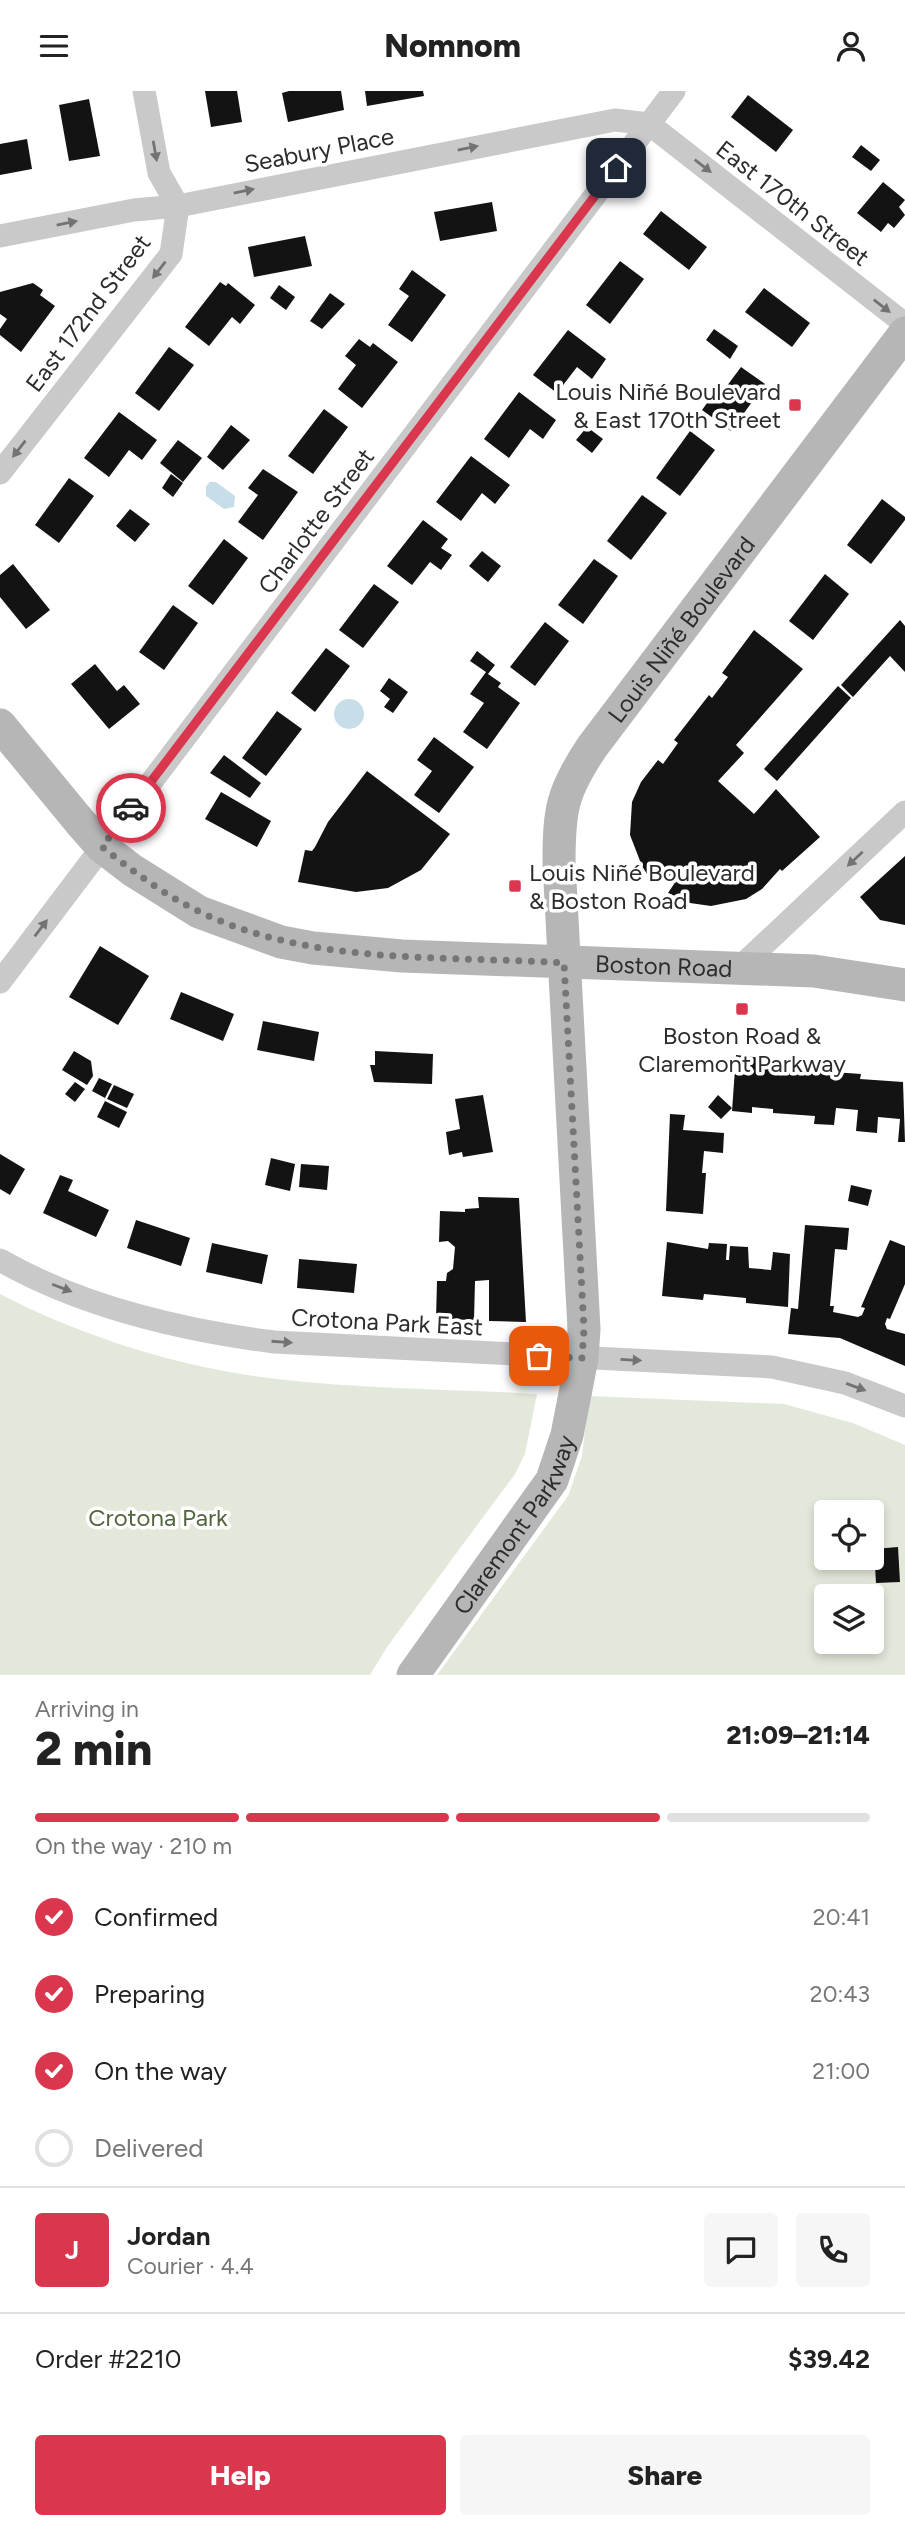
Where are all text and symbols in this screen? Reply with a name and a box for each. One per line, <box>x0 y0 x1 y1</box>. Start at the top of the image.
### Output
icon: menu <box>35 27 73 65</box>
text: Nomnom <box>384 27 521 65</box>
icon: person <box>832 27 870 65</box>
street label: Seabury Place <box>242 121 396 179</box>
street label: East 170th Street <box>711 134 875 272</box>
pin <box>586 138 646 198</box>
one-way arrow <box>150 140 161 162</box>
one-way arrow <box>457 142 479 153</box>
icon: home <box>597 149 635 187</box>
one-way arrow <box>694 158 712 173</box>
one-way arrow <box>233 185 255 196</box>
one-way arrow <box>56 217 78 228</box>
street label: East 172nd Street <box>19 229 157 397</box>
one-way arrow <box>152 260 167 278</box>
one-way arrow <box>874 298 891 313</box>
place label: Louis Niñé Boulevard & East 170th Street <box>555 377 781 434</box>
marker: Louis Niñé Boulevard & East 170th Street <box>787 397 803 413</box>
one-way arrow <box>12 439 27 457</box>
street label: Charlotte Street <box>252 443 380 599</box>
street label: Louis Niñé Boulevard <box>601 530 761 728</box>
courier <box>96 773 166 843</box>
icon: car <box>112 789 150 827</box>
one-way arrow <box>847 850 864 866</box>
place label: Louis Niñé Boulevard & Boston Road <box>529 858 755 915</box>
marker: Louis Niñé Boulevard & Boston Road <box>507 878 523 894</box>
one-way arrow <box>34 919 48 937</box>
street label: Boston Road <box>595 949 733 983</box>
marker: Boston Road & Claremont Parkway <box>734 1001 750 1017</box>
place label: Boston Road & Claremont Parkway <box>638 1021 846 1078</box>
one-way arrow <box>51 1283 72 1294</box>
street label: Crotona Park East <box>290 1302 484 1342</box>
pin <box>509 1326 569 1386</box>
one-way arrow <box>271 1337 293 1348</box>
icon: bag <box>520 1337 558 1375</box>
one-way arrow <box>621 1355 643 1366</box>
one-way arrow <box>846 1382 867 1393</box>
street label: Claremont Parkway <box>447 1431 581 1620</box>
map controls <box>814 1500 884 1654</box>
button: locate <box>814 1500 884 1570</box>
park label: Crotona Park <box>88 1503 228 1532</box>
button: layers <box>814 1584 884 1654</box>
text: Arriving in <box>35 1695 139 1723</box>
text: 21:09–21:14 <box>726 1719 870 1751</box>
text: 2 min <box>35 1721 152 1777</box>
text: On the way · 210 m <box>35 1832 232 1860</box>
icon: check <box>35 1898 73 1936</box>
text: Confirmed <box>94 1901 218 1933</box>
text: 20:41 <box>813 1903 870 1931</box>
icon: check <box>35 1975 73 2013</box>
text: Preparing <box>94 1978 205 2010</box>
text: 20:43 <box>810 1980 870 2008</box>
icon: check <box>35 2052 73 2090</box>
text: On the way <box>94 2055 227 2087</box>
text: 21:00 <box>812 2057 870 2085</box>
text: Delivered <box>94 2132 203 2164</box>
button: chat <box>704 2213 778 2287</box>
button: phone <box>796 2213 870 2287</box>
text: Jordan <box>127 2220 210 2252</box>
text: J <box>65 2234 79 2266</box>
text: Courier · 4.4 <box>127 2252 254 2280</box>
text: Order #2210 <box>35 2343 181 2375</box>
text: $39.42 <box>788 2343 870 2375</box>
button: Help <box>35 2435 446 2515</box>
button: Share <box>460 2435 870 2515</box>

